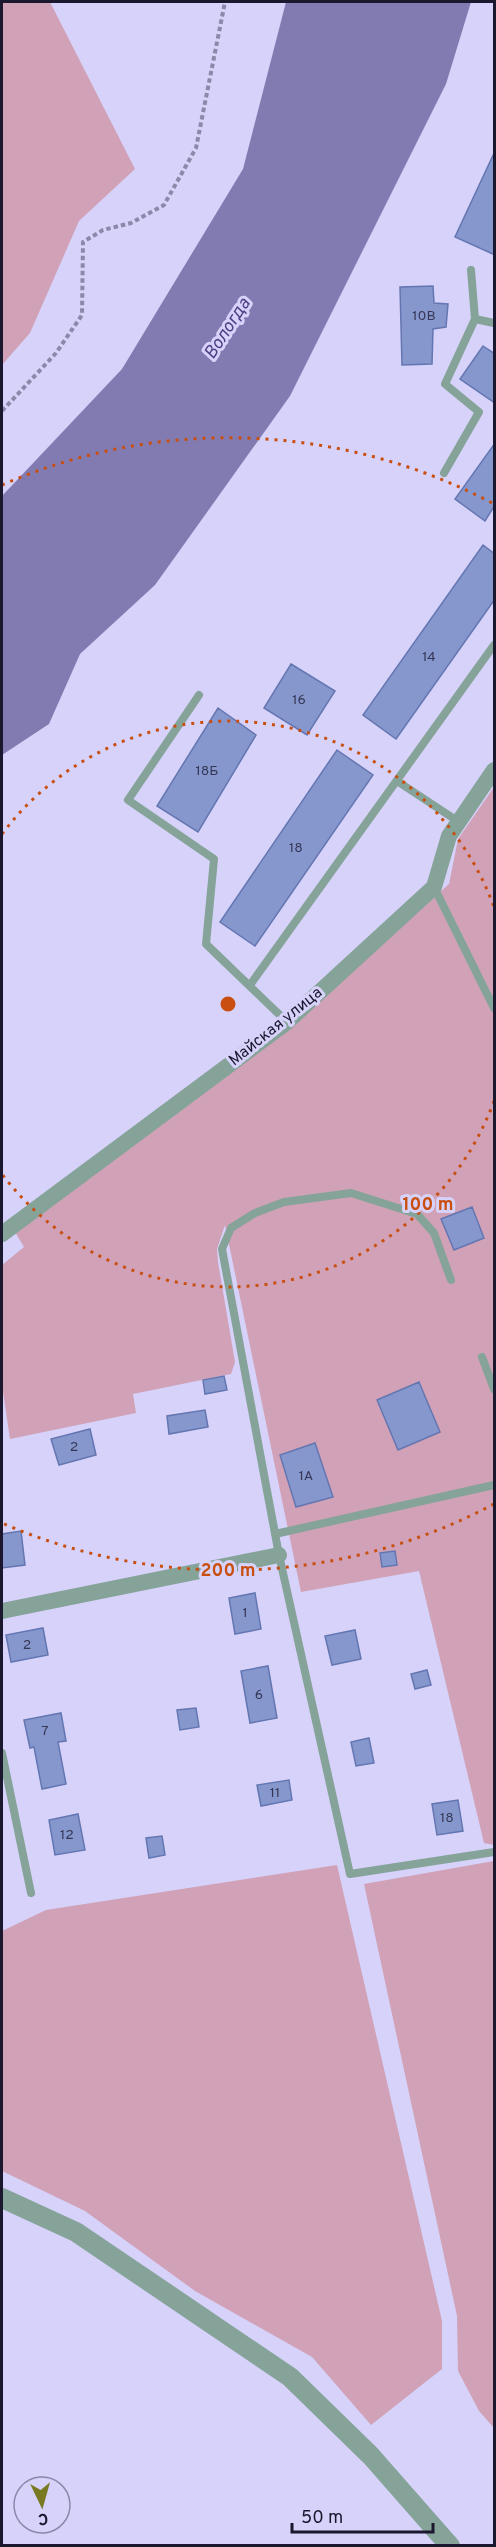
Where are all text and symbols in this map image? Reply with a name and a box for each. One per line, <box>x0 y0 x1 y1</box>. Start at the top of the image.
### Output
water label: Вологда <box>200 293 257 364</box>
house number: 10В <box>412 308 436 325</box>
house number: 14 <box>422 649 436 666</box>
house number: 16 <box>292 692 306 709</box>
house number: 18Б <box>196 763 218 780</box>
house number: 18 <box>289 840 303 857</box>
street label: Майская улица <box>225 983 327 1071</box>
centre of rings <box>218 994 238 1014</box>
text: 100 m <box>402 1194 454 1217</box>
house number: 2 <box>70 1439 78 1456</box>
house number: 1А <box>299 1468 313 1485</box>
text: 200 m <box>200 1560 256 1583</box>
house number: 1 <box>242 1605 248 1622</box>
house number: 2 <box>23 1637 31 1654</box>
house number: 6 <box>255 1687 263 1704</box>
house number: 7 <box>41 1723 49 1740</box>
house number: 11 <box>270 1785 280 1802</box>
house number: 18 <box>440 1810 454 1827</box>
house number: 12 <box>60 1827 74 1844</box>
north arrow <box>12 2475 72 2535</box>
scale bar <box>292 2496 433 2534</box>
text: 50 m <box>301 2507 343 2530</box>
text: С <box>37 2508 49 2528</box>

